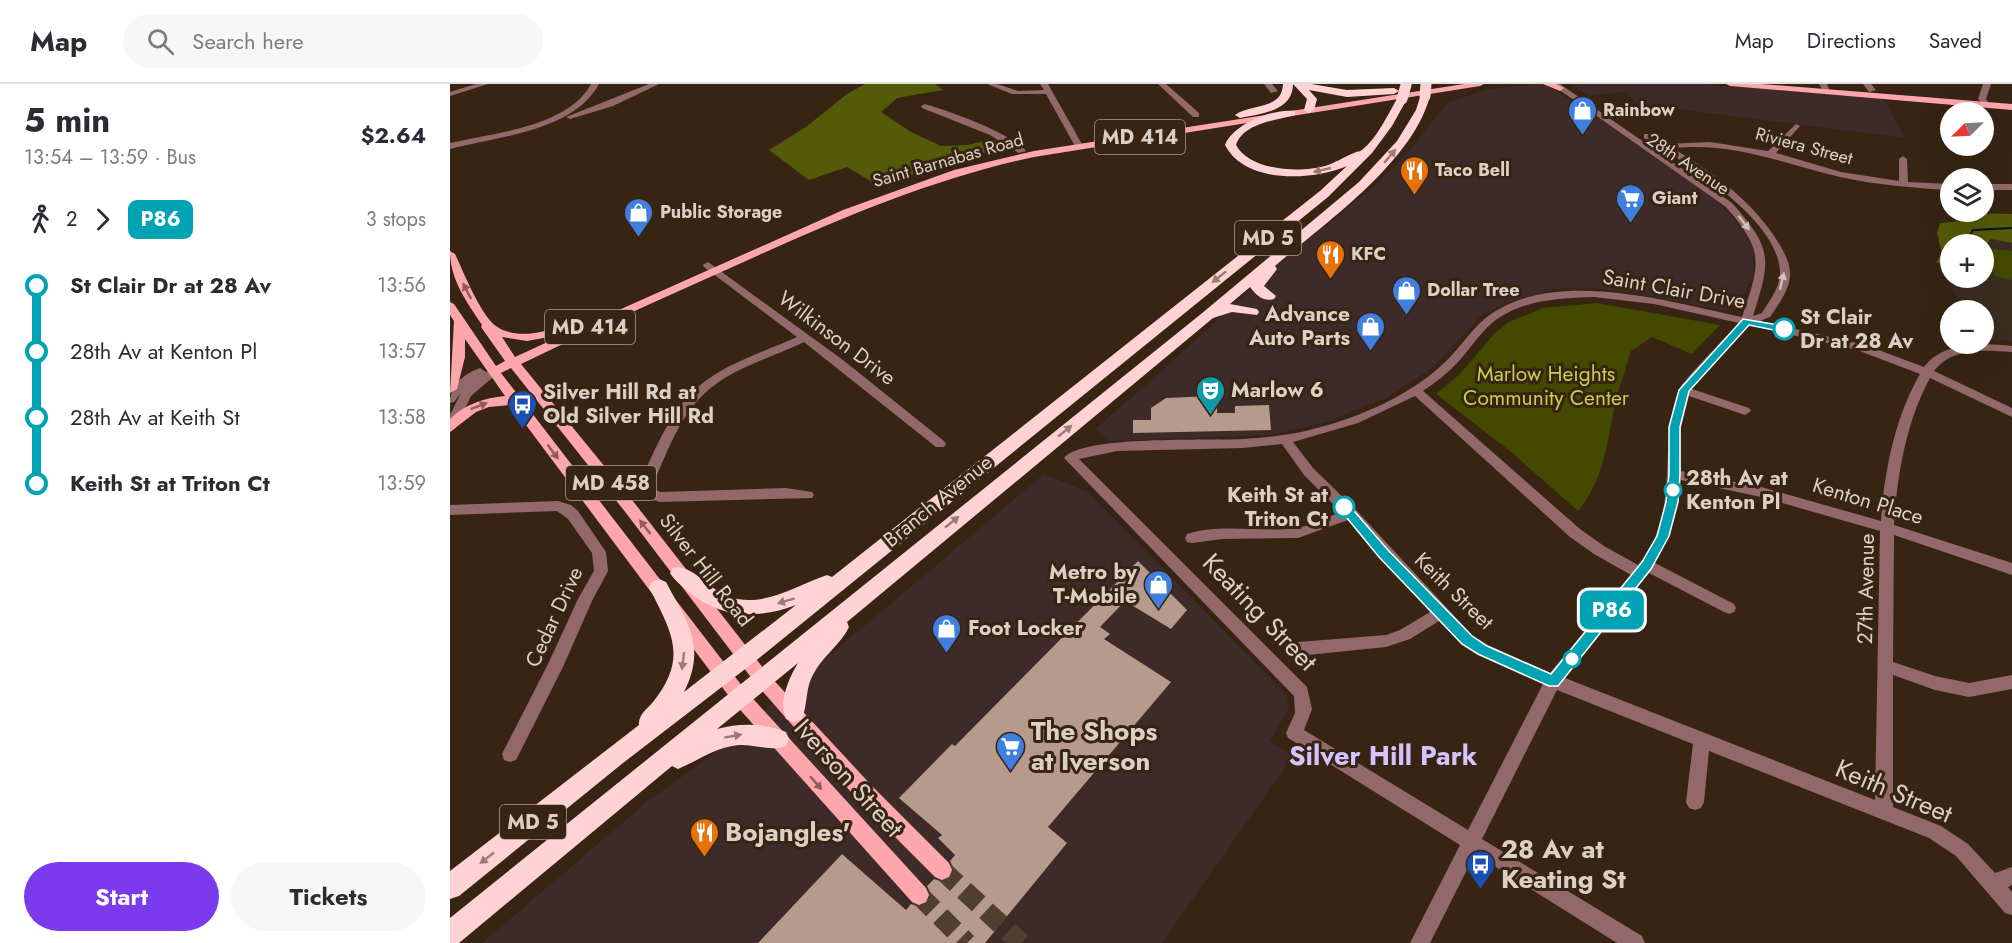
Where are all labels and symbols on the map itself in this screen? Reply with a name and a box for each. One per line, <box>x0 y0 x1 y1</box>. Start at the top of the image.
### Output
shop icon: Rainbow <box>1566 94 1598 136</box>
place label: Rainbow <box>1603 97 1675 123</box>
north arrow <box>1940 102 1994 156</box>
road number: MD 414 <box>1095 120 1185 154</box>
street label: Riviera Street <box>1752 121 1856 172</box>
street label: Saint Barnabas Road <box>870 126 1026 194</box>
street label: 28th Avenue <box>1641 127 1735 201</box>
one-way arrow <box>1384 148 1397 164</box>
restaurant icon: Taco Bell <box>1398 154 1430 196</box>
place label: Taco Bell <box>1435 157 1510 183</box>
one-way arrow <box>1313 165 1332 175</box>
supermarket icon: Giant <box>1615 182 1647 224</box>
place label: Giant <box>1652 185 1698 211</box>
shop icon: Public Storage <box>623 196 655 238</box>
place label: Public Storage <box>660 199 782 225</box>
one-way arrow <box>1738 216 1750 231</box>
road number: MD 5 <box>1235 221 1301 255</box>
restaurant icon: KFC <box>1314 238 1346 280</box>
place label: KFC <box>1351 241 1386 267</box>
street label: Saint Clair Drive <box>1600 262 1748 316</box>
one-way arrow <box>1212 271 1227 283</box>
one-way arrow <box>1778 272 1788 290</box>
shop icon: Dollar Tree <box>1390 274 1422 316</box>
place label: Dollar Tree <box>1427 277 1519 303</box>
one-way arrow <box>462 283 472 300</box>
street label: Wilkinson Drive <box>772 284 902 392</box>
place label: Advance Auto Parts <box>1248 299 1350 353</box>
place label: St Clair Dr at 28 Av <box>1800 302 1914 356</box>
road number: MD 414 <box>545 310 635 344</box>
shop icon: Advance Auto Parts <box>1355 310 1387 352</box>
marker: St Clair Dr at 28 Av <box>1773 318 1795 340</box>
park label: Marlow Heights Community Center <box>1463 359 1630 413</box>
theatre icon: Marlow 6 <box>1194 374 1226 416</box>
place label: Marlow 6 <box>1231 375 1324 405</box>
place label: Silver Hill Rd at Old Silver Hill Rd <box>543 377 714 431</box>
bus stop icon: Silver Hill Rd at Old Silver Hill Rd <box>506 388 538 430</box>
one-way arrow <box>471 400 489 410</box>
one-way arrow <box>1057 424 1073 437</box>
one-way arrow <box>547 445 559 460</box>
street label: Branch Avenue <box>877 447 999 554</box>
place label: 28th Av at Kenton Pl <box>1686 463 1788 517</box>
road number: MD 458 <box>566 466 656 500</box>
street label: Kenton Place <box>1809 470 1927 532</box>
place label: Keith St at Triton Ct <box>1227 480 1328 534</box>
marker: 28th Av at Kenton Pl <box>1664 481 1682 499</box>
marker: Keith St at Triton Ct <box>1333 496 1355 518</box>
street label: Silver Hill Road <box>652 507 760 633</box>
one-way arrow <box>945 517 960 529</box>
one-way arrow <box>639 519 651 534</box>
street label: 27th Avenue <box>1850 533 1882 645</box>
street label: Keating Street <box>1194 544 1327 680</box>
street label: Keith Street <box>1408 545 1500 637</box>
place label: Metro by T-Mobile <box>1049 557 1138 611</box>
street label: Cedar Drive <box>518 562 590 672</box>
shop icon: Metro by T-Mobile <box>1142 568 1174 610</box>
line badge: P86 <box>1578 590 1646 630</box>
one-way arrow <box>777 597 795 606</box>
shop icon: Foot Locker <box>931 612 963 654</box>
place label: Foot Locker <box>968 613 1083 643</box>
unlabelled marker <box>1563 650 1581 668</box>
one-way arrow <box>679 651 688 670</box>
street label: Iverson Street <box>785 710 913 846</box>
place label: The Shops at Iverson <box>1031 712 1158 780</box>
supermarket icon: The Shops at Iverson <box>994 730 1026 772</box>
one-way arrow <box>724 731 743 740</box>
district label: Silver Hill Park <box>1289 736 1478 775</box>
street label: Keith Street <box>1830 749 1959 833</box>
one-way arrow <box>809 775 822 790</box>
road number: MD 5 <box>500 805 566 839</box>
place label: Bojangles' <box>725 813 850 851</box>
restaurant icon: Bojangles' <box>688 816 720 858</box>
place label: 28 Av at Keating St <box>1501 830 1627 898</box>
bus stop icon: 28 Av at Keating St <box>1464 848 1496 890</box>
one-way arrow <box>480 851 495 864</box>

